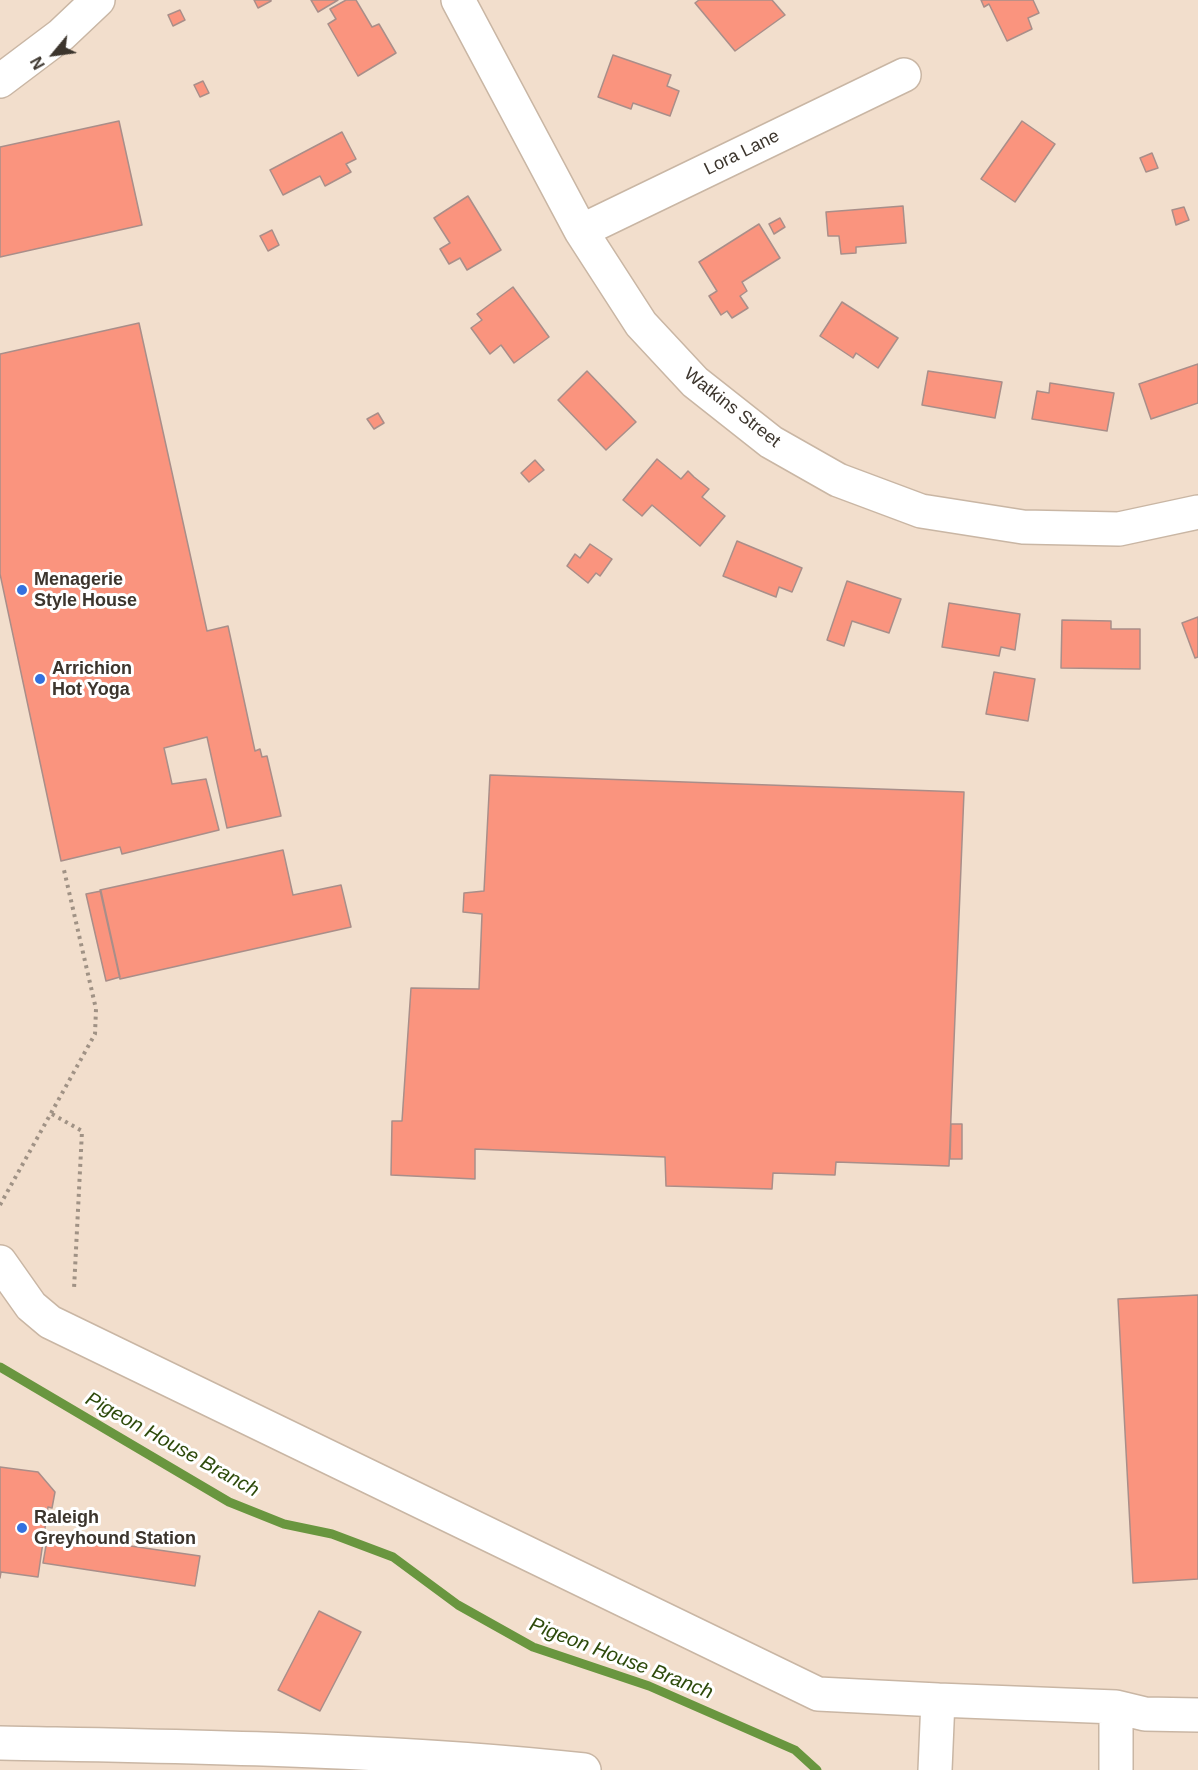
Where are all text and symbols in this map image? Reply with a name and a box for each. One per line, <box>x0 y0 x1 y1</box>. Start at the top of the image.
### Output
north arrow <box>24 24 84 84</box>
text: N <box>28 54 48 72</box>
street label: Lora Lane <box>701 126 783 180</box>
street label: Watkins Street <box>680 364 784 452</box>
place label: Menagerie Style House <box>34 569 137 612</box>
marker: Menagerie Style House <box>15 583 29 597</box>
place label: Arrichion Hot Yoga <box>52 658 132 700</box>
marker: Arrichion Hot Yoga <box>33 672 47 686</box>
water label: Pigeon House Branch <box>81 1387 263 1503</box>
place label: Raleigh Greyhound Station <box>34 1507 196 1550</box>
marker: Raleigh Greyhound Station <box>15 1521 29 1535</box>
water label: Pigeon House Branch <box>526 1613 716 1705</box>

